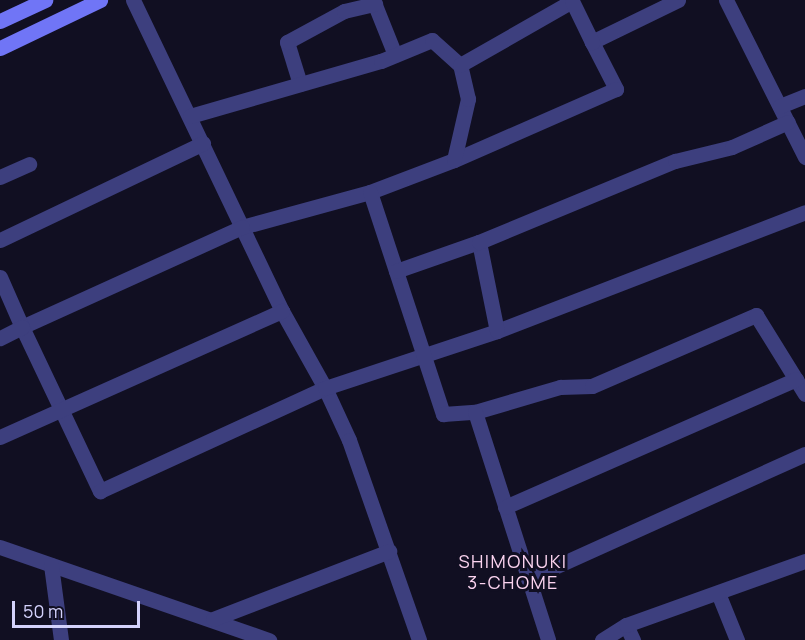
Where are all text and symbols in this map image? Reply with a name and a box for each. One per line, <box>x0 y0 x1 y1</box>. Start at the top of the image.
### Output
district label: SHIMONUKI 3-CHOME <box>458 551 568 594</box>
scale bar <box>15 589 142 627</box>
text: 50 m <box>23 599 63 623</box>

